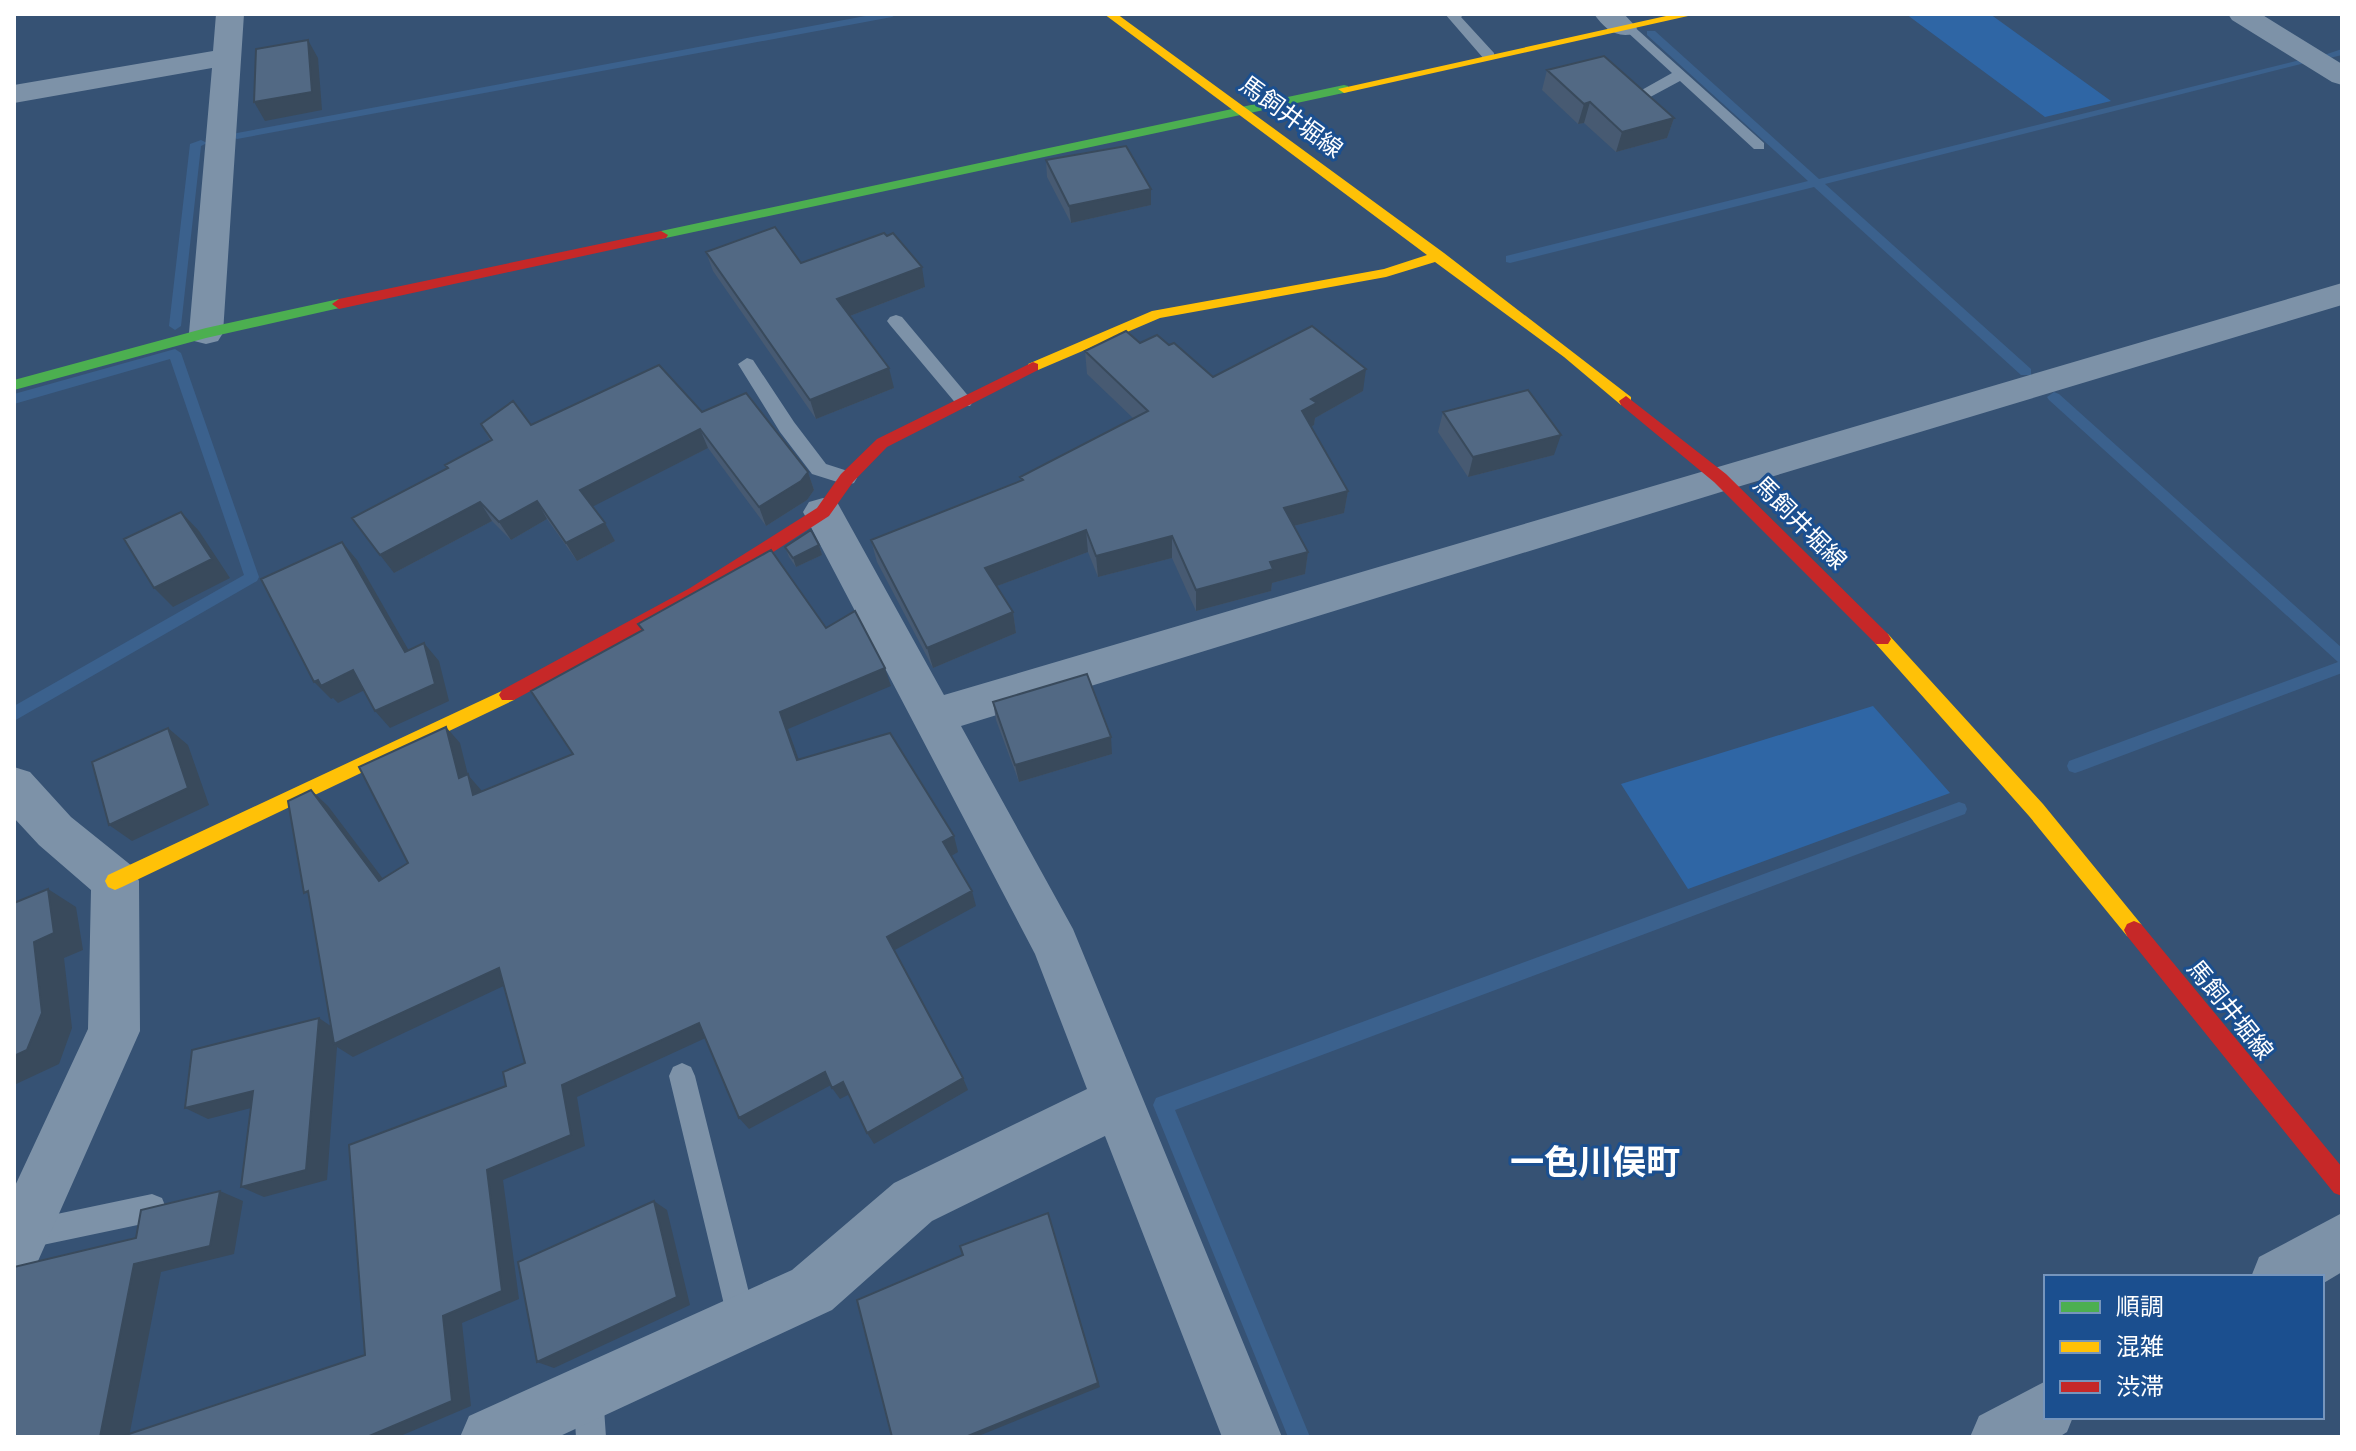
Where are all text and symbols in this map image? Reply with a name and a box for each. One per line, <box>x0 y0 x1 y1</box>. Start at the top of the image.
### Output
street label: 馬飼井堀線 <box>1233 68 1350 165</box>
street label: 馬飼井堀線 <box>1746 469 1854 577</box>
street label: 馬飼井堀線 <box>2180 953 2281 1067</box>
district label: 一色川俣町 <box>1510 1138 1680 1186</box>
legend <box>2044 1275 2324 1419</box>
text: 順調 <box>2116 1290 2164 1323</box>
text: 混雑 <box>2116 1330 2164 1363</box>
text: 渋滞 <box>2116 1370 2164 1403</box>

